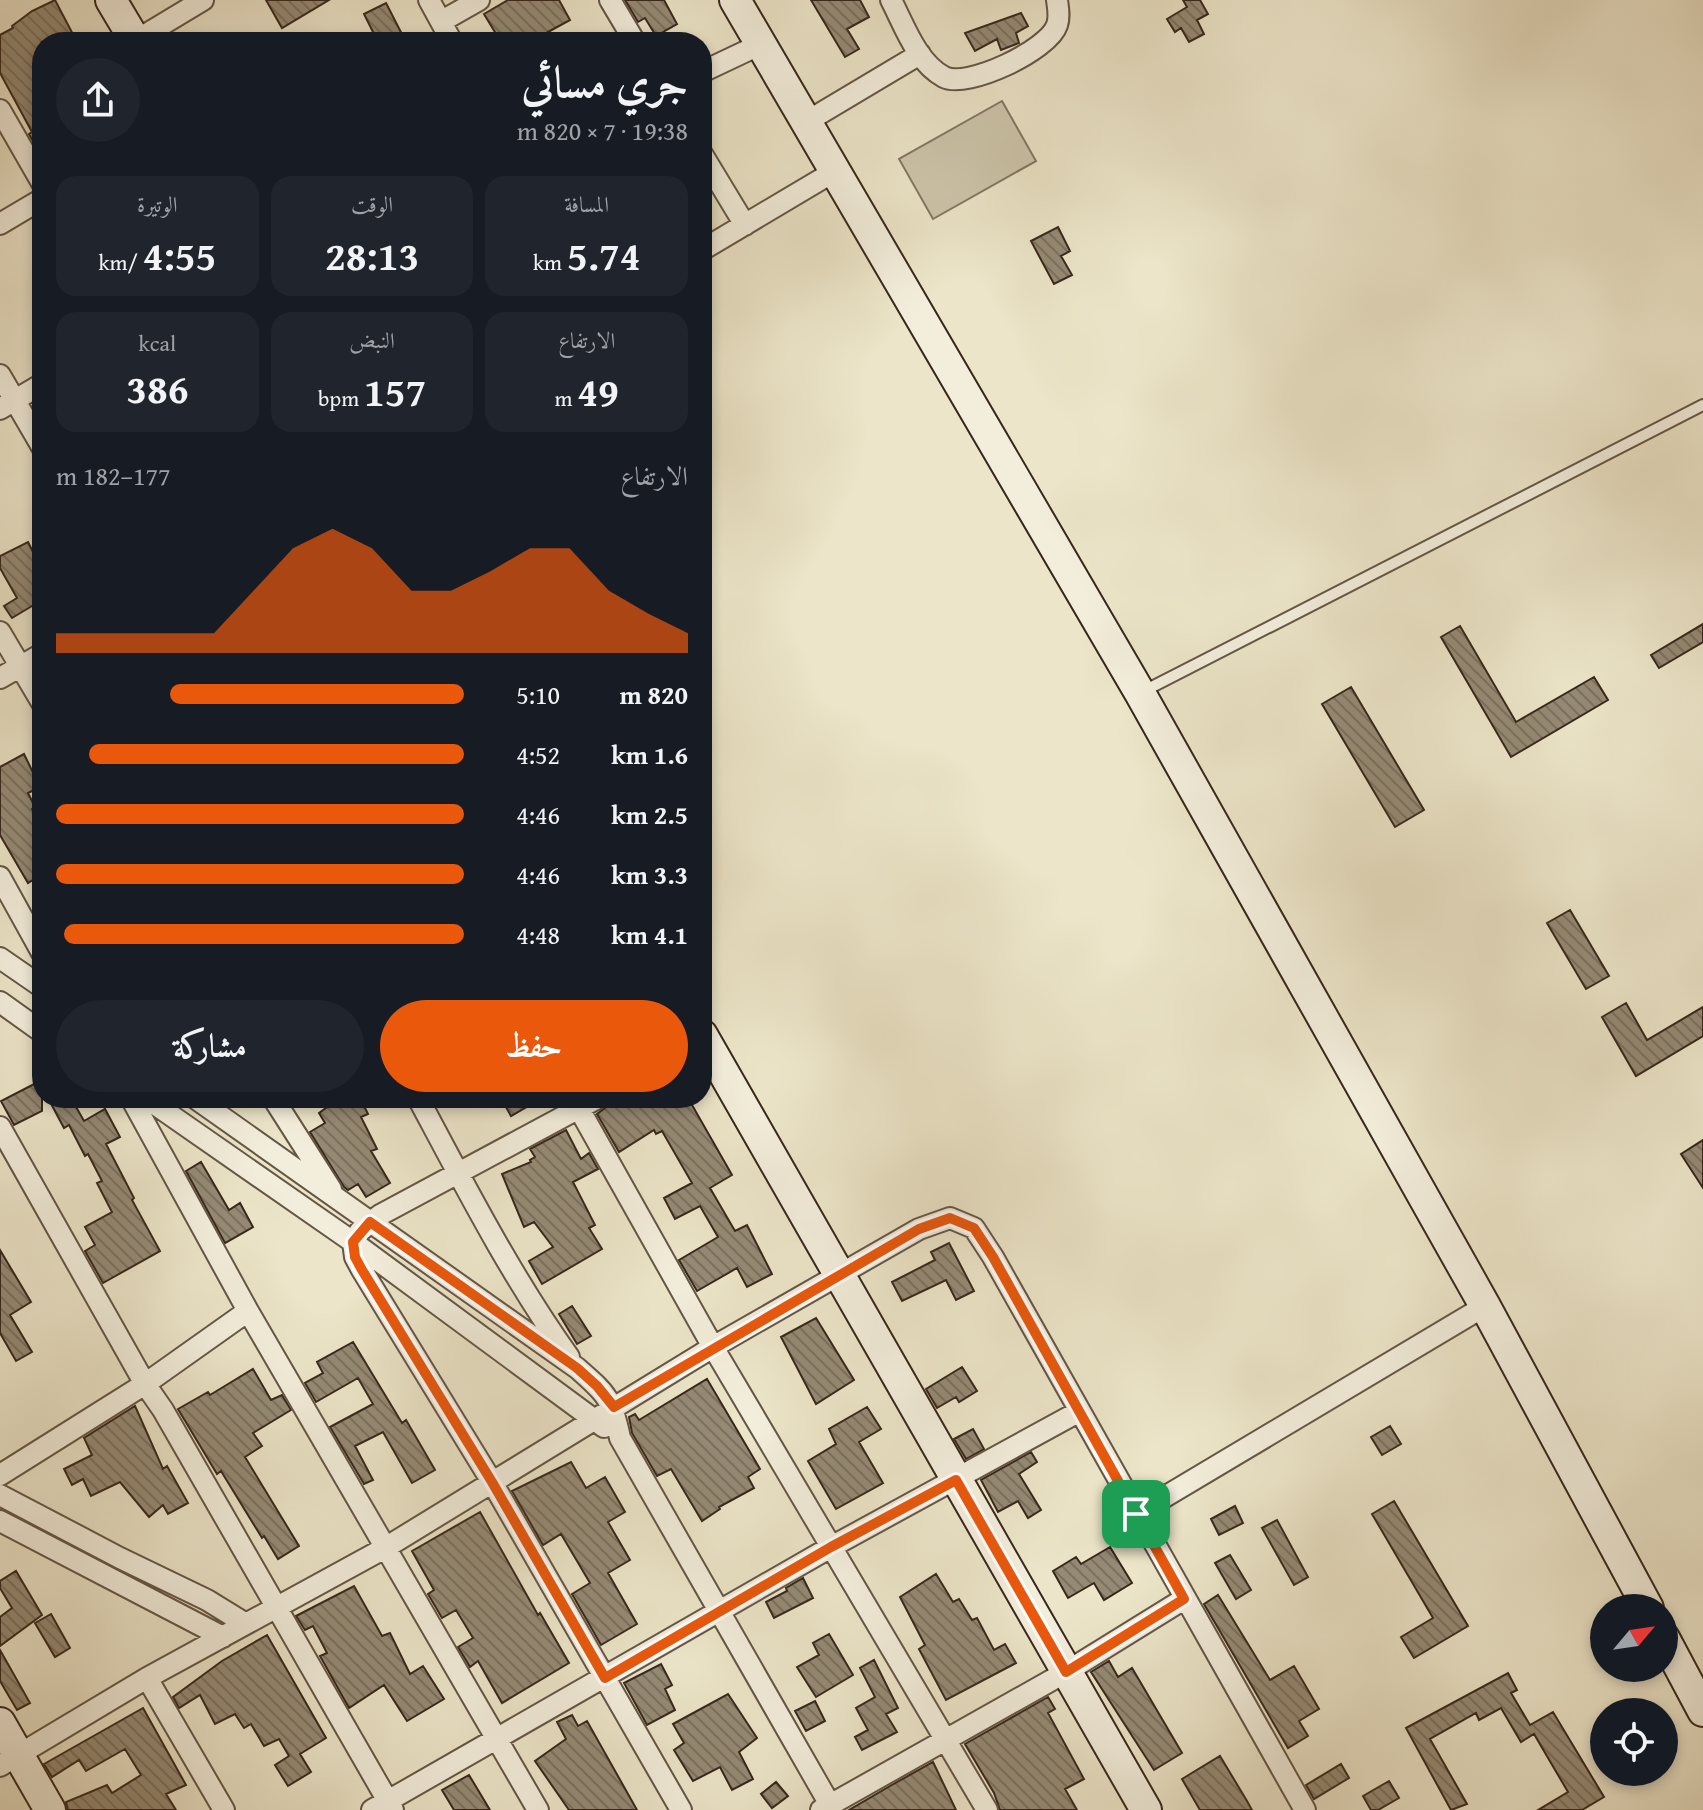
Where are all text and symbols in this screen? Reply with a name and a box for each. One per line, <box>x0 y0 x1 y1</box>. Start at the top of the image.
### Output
text: جري مسائي <box>522 49 688 113</box>
button: share <box>56 58 140 142</box>
text: 19:38 · 7 × 820 m <box>517 111 688 150</box>
text: الوتيرة <box>137 188 178 220</box>
text: الوقت <box>351 188 393 220</box>
text: المسافة <box>564 188 609 220</box>
text: 4:55 <box>143 226 216 285</box>
text: 28:13 <box>325 226 419 285</box>
text: 5.74 <box>567 226 640 285</box>
text: /km <box>98 246 143 278</box>
text: km <box>533 246 567 278</box>
text: النبض <box>349 324 395 356</box>
text: الارتفاع <box>558 324 615 356</box>
text: kcal <box>139 327 176 359</box>
text: 386 <box>126 359 188 418</box>
text: 157 <box>364 362 426 421</box>
text: 49 <box>577 362 619 421</box>
text: bpm <box>318 382 364 414</box>
text: m <box>555 382 577 414</box>
text: 177–182 m <box>56 456 170 495</box>
text: الارتفاع <box>621 456 688 495</box>
text: 5:10 <box>516 675 560 714</box>
text: 820 m <box>620 675 688 714</box>
text: 4:52 <box>516 735 560 774</box>
text: 1.6 km <box>611 735 688 774</box>
text: 4:46 <box>516 795 560 834</box>
text: 2.5 km <box>611 795 688 834</box>
text: 4:46 <box>516 855 560 894</box>
text: 3.3 km <box>611 855 688 894</box>
text: 4:48 <box>516 915 560 954</box>
text: 4.1 km <box>611 915 688 954</box>
button: مشاركة <box>56 1000 364 1092</box>
button: حفظ <box>380 1000 688 1092</box>
pin <box>1102 1480 1170 1548</box>
icon: arrive <box>1114 1492 1158 1536</box>
north arrow <box>1590 1594 1678 1682</box>
map controls <box>1590 1594 1678 1786</box>
button: locate <box>1590 1698 1678 1786</box>

